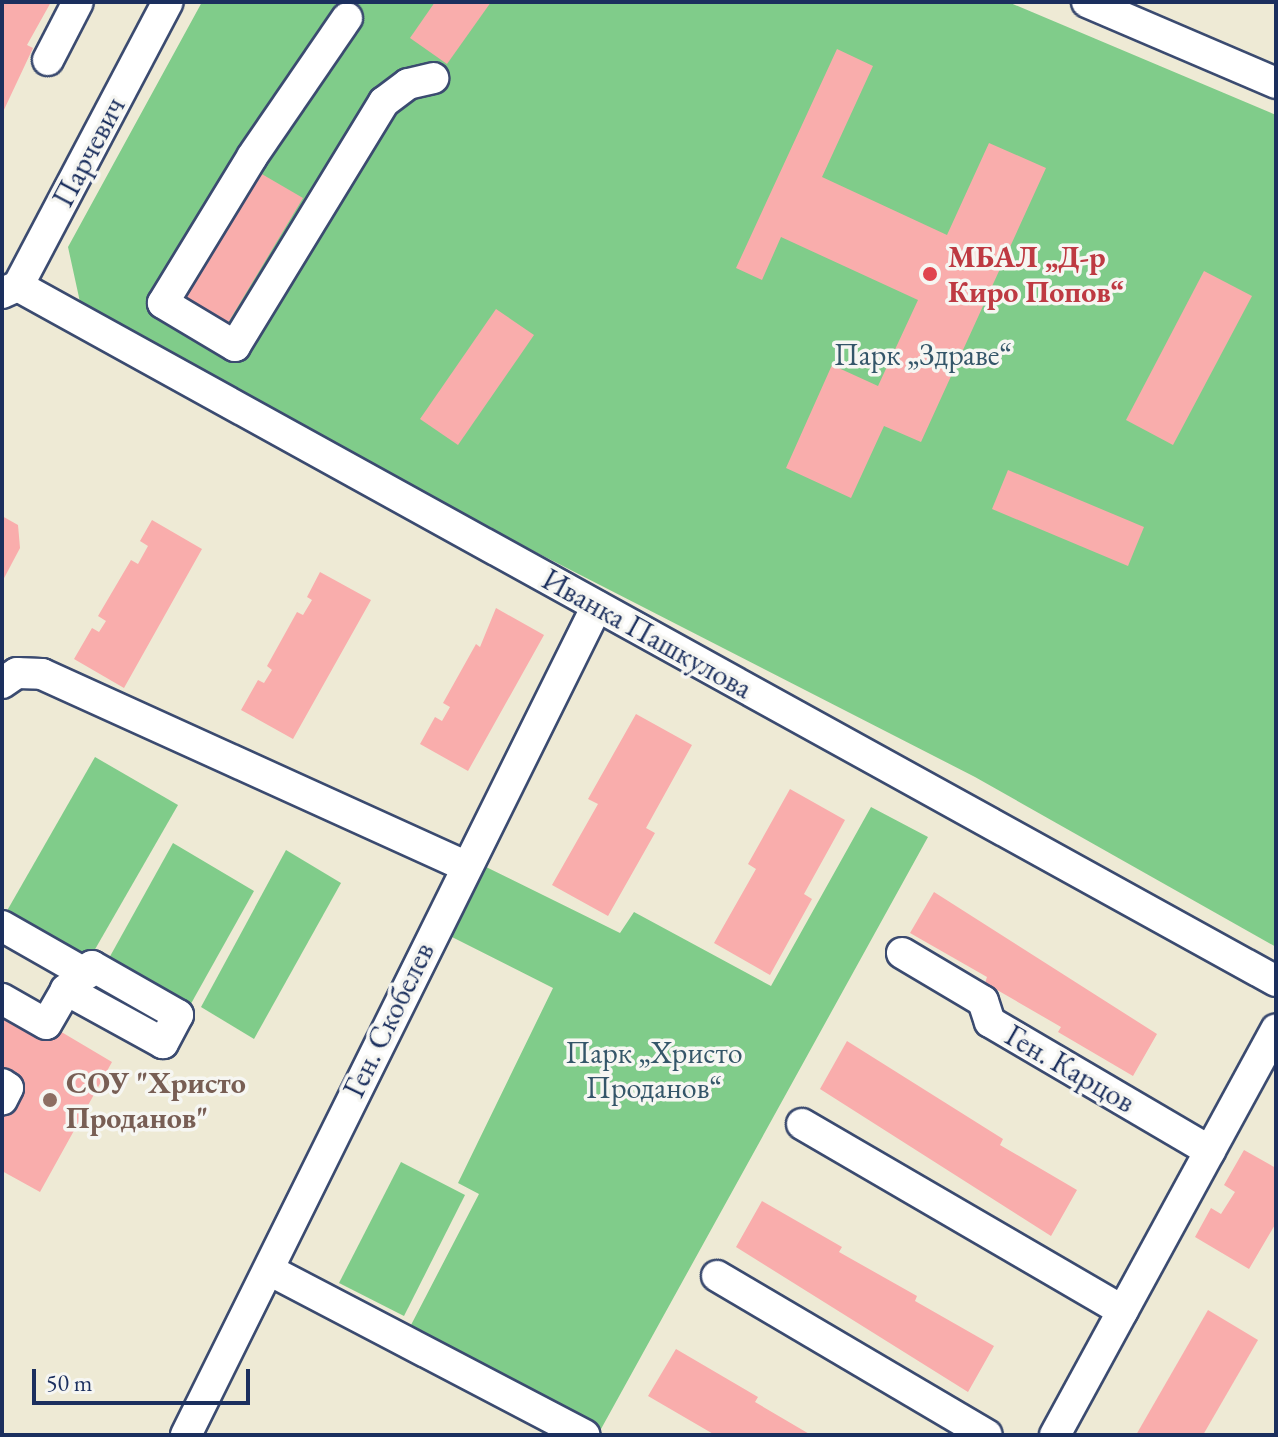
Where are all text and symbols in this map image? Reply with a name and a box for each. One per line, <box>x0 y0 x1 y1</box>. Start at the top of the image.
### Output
street label: Парчевич <box>45 91 133 213</box>
place label: МБАЛ „Д-р Киро Попов“ <box>948 239 1124 310</box>
marker: МБАЛ „Д-р Киро Попов“ <box>919 263 941 285</box>
park label: Парк „Здраве“ <box>834 337 1012 373</box>
street label: Иванка Пашкулова <box>536 561 758 707</box>
street label: Ген. Скобелев <box>336 937 442 1103</box>
street label: Ген. Карцов <box>999 1018 1141 1120</box>
park label: Парк „Христо Проданов“ <box>565 1035 743 1106</box>
place label: СОУ "Христо Проданов" <box>66 1065 246 1136</box>
marker: СОУ "Христо Проданов" <box>41 1091 59 1109</box>
scale bar <box>36 1353 254 1403</box>
text: 50 m <box>46 1367 93 1398</box>

